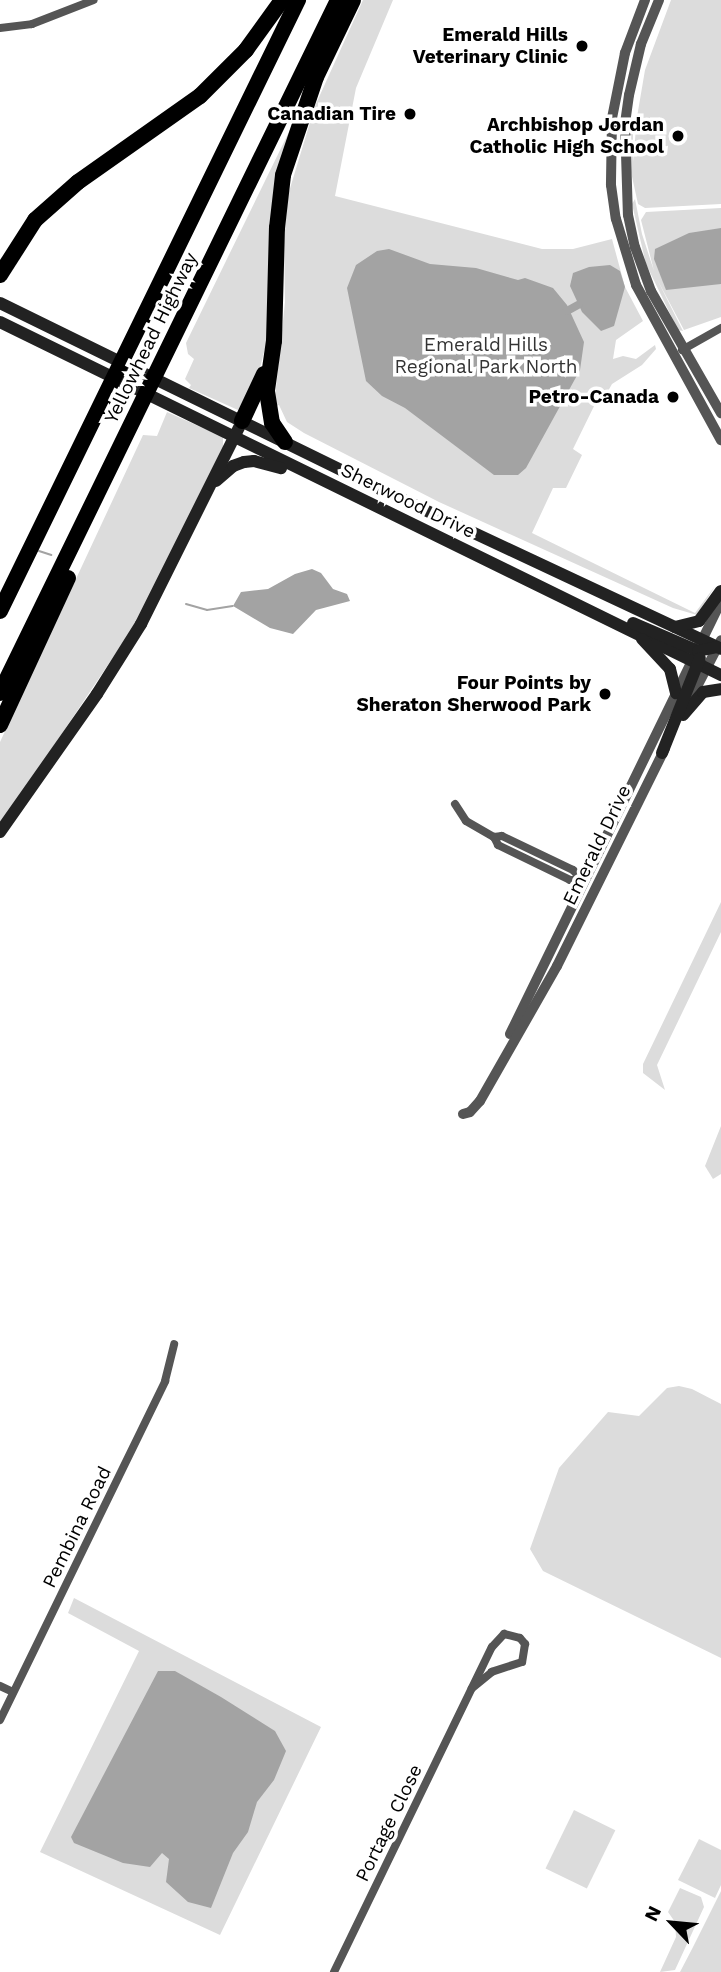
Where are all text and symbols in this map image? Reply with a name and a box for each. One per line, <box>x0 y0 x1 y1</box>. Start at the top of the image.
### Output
place label: Emerald Hills Veterinary Clinic <box>412 24 568 68</box>
marker: Emerald Hills Veterinary Clinic <box>574 38 590 54</box>
place label: Canadian Tire <box>267 103 396 125</box>
marker: Canadian Tire <box>402 106 418 122</box>
place label: Archbishop Jordan Catholic High School <box>470 114 664 158</box>
marker: Archbishop Jordan Catholic High School <box>670 128 686 144</box>
street label: Yellowhead Highway <box>100 249 202 427</box>
park label: Emerald Hills Regional Park North <box>394 334 578 378</box>
place label: Petro-Canada <box>528 386 659 408</box>
marker: Petro-Canada <box>665 389 681 405</box>
street label: Sherwood Drive <box>337 459 479 543</box>
place label: Four Points by Sheraton Sherwood Park <box>357 672 591 716</box>
marker: Four Points by Sheraton Sherwood Park <box>597 686 613 702</box>
street label: Emerald Drive <box>558 781 636 909</box>
street label: Pembina Road <box>38 1462 116 1592</box>
street label: Portage Close <box>351 1761 427 1885</box>
north arrow <box>637 1888 707 1958</box>
text: N <box>639 1902 666 1925</box>

